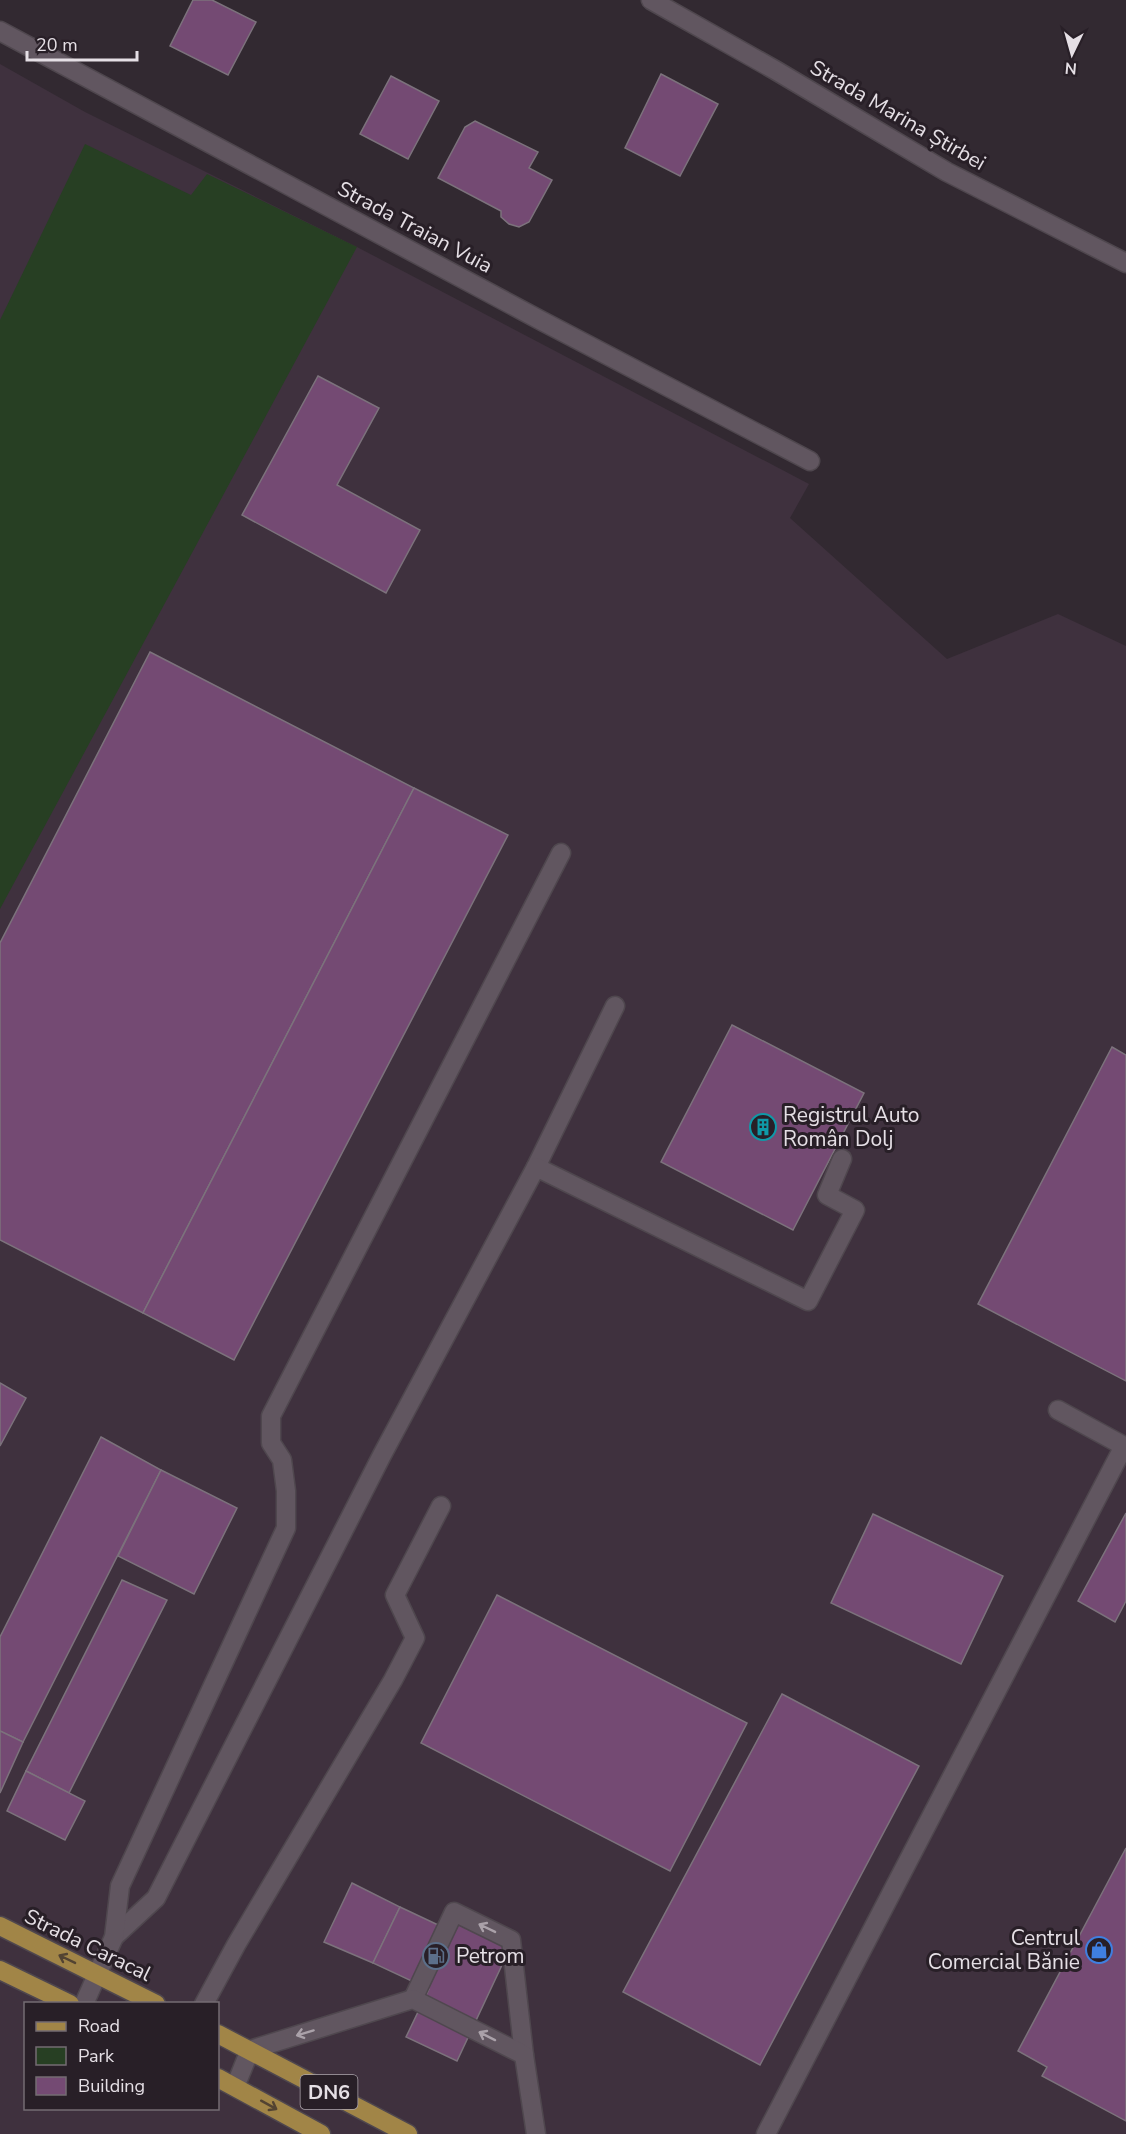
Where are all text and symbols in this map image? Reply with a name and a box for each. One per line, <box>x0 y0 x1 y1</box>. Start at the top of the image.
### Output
scale bar <box>27 24 136 62</box>
north arrow <box>1042 24 1102 84</box>
text: 20 m <box>36 33 78 57</box>
street label: Strada Marina Știrbei <box>805 53 991 177</box>
text: N <box>1064 56 1078 79</box>
street label: Strada Traian Vuia <box>333 174 497 280</box>
place label: Registrul Auto Român Dolj <box>783 1101 919 1153</box>
building icon: Registrul Auto Român Dolj <box>748 1112 778 1142</box>
street label: Strada Caracal <box>20 1902 157 1988</box>
one-way arrow <box>479 1922 497 1934</box>
place label: Centrul Comercial Bănie <box>928 1924 1081 1976</box>
shop icon: Centrul Comercial Bănie <box>1084 1935 1114 1965</box>
fuel station icon: Petrom <box>421 1941 451 1971</box>
place label: Petrom <box>456 1942 524 1970</box>
one-way arrow <box>58 1952 76 1964</box>
legend <box>24 2002 219 2110</box>
text: Road <box>78 2014 120 2038</box>
one-way arrow <box>296 2028 315 2039</box>
one-way arrow <box>478 2030 496 2042</box>
text: Park <box>78 2044 115 2068</box>
text: Building <box>78 2074 145 2098</box>
road number: DN6 <box>300 2075 358 2109</box>
one-way arrow <box>260 2100 277 2112</box>

